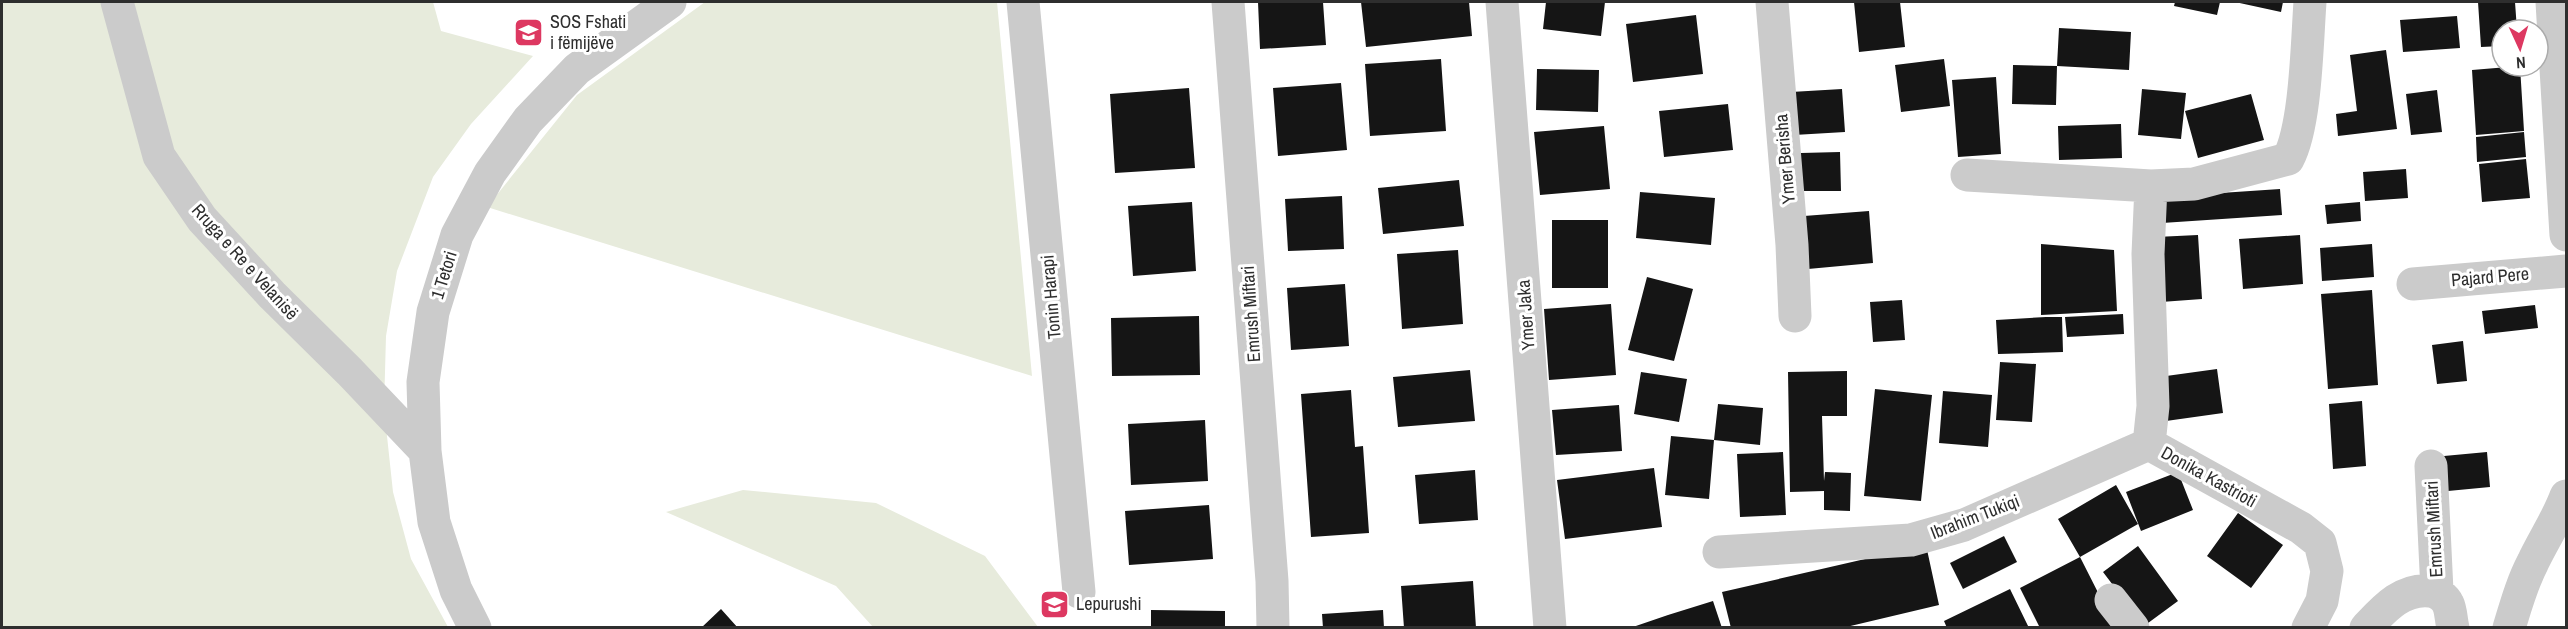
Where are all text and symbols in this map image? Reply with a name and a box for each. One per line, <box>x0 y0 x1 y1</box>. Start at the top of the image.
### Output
place label: SOS Fshati i fëmijëve <box>550 9 626 55</box>
school or university icon: SOS Fshati i fëmijëve <box>513 16 545 48</box>
north arrow <box>2490 18 2550 78</box>
text: N <box>2516 52 2527 74</box>
street label: Ymer Berisha <box>1768 113 1801 205</box>
street label: Rruga e Re e Velanisë <box>186 198 304 325</box>
street label: 1 Tetori <box>424 248 463 302</box>
street label: Tonin Harapi <box>1034 254 1067 340</box>
street label: Pajard Pere <box>2450 261 2530 292</box>
street label: Emrush Miftari <box>1235 265 1266 363</box>
street label: Ymer Jaka <box>1511 279 1540 351</box>
street label: Donika Kastrioti <box>2157 440 2262 513</box>
street label: Emrush Miftari <box>2418 480 2449 578</box>
street label: Ibrahim Tukiqi <box>1927 488 2023 545</box>
school or university icon: Lepurushi <box>1039 588 1071 620</box>
place label: Lepurushi <box>1076 591 1142 616</box>

